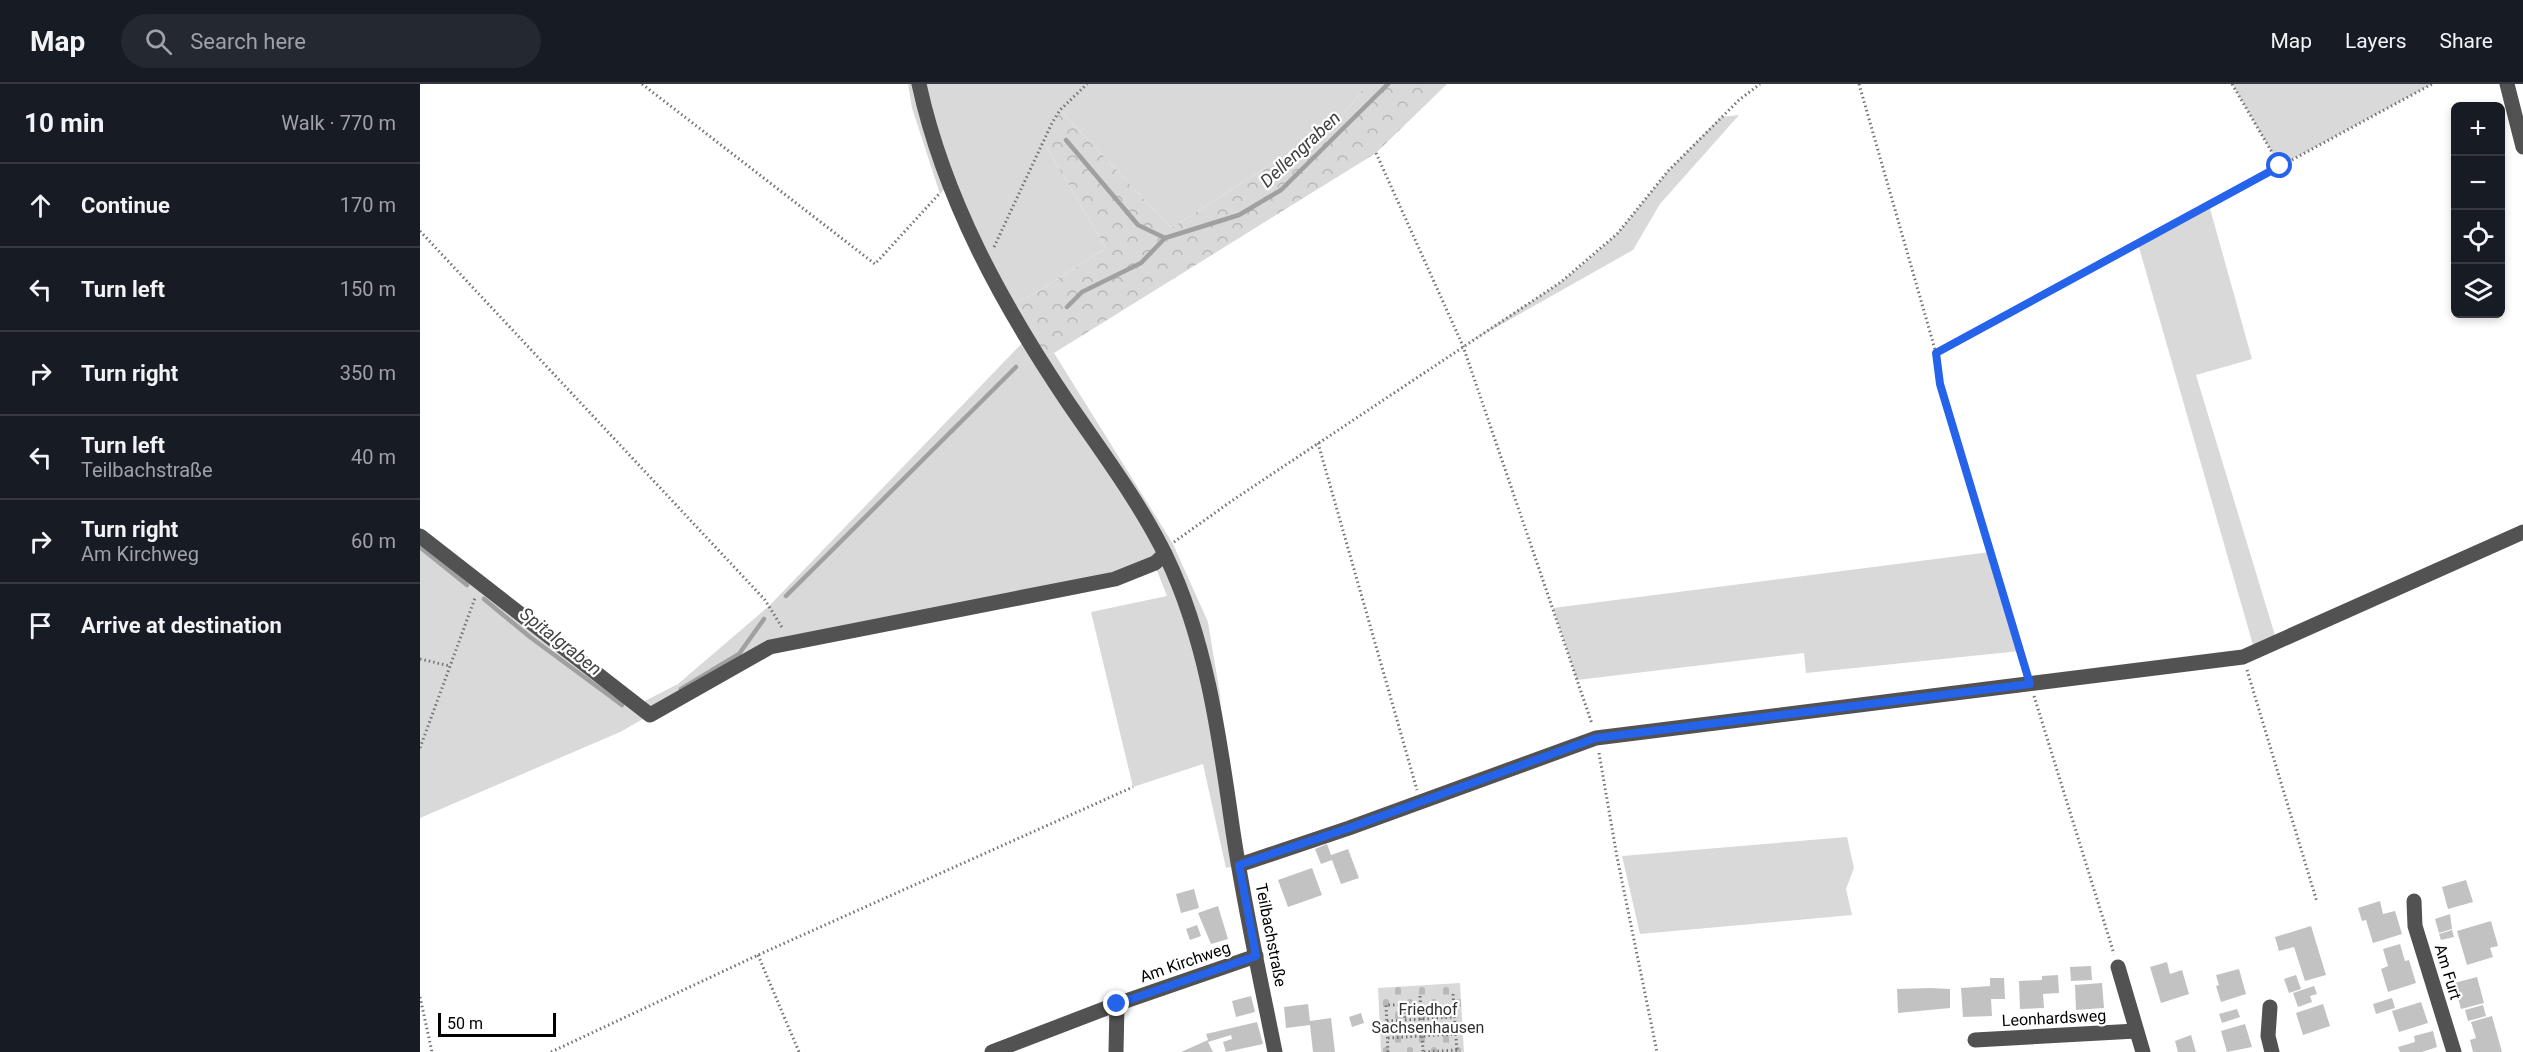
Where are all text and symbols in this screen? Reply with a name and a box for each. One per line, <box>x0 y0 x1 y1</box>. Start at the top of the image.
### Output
search box <box>121 14 541 68</box>
text: Map <box>30 25 85 58</box>
icon: search <box>142 25 175 58</box>
text: Search here <box>190 29 306 54</box>
text: Map <box>2270 29 2312 53</box>
text: Layers <box>2345 29 2406 53</box>
text: Share <box>2439 29 2493 53</box>
map controls <box>2451 102 2505 318</box>
button: + <box>2451 102 2505 156</box>
water label: Dellengraben <box>1256 107 1344 191</box>
text: 10 min <box>24 108 104 138</box>
text: Walk · 770 m <box>281 111 396 135</box>
route start <box>2266 152 2292 178</box>
button: − <box>2451 156 2505 210</box>
icon: ahead <box>24 189 57 222</box>
text: Continue <box>81 193 170 218</box>
text: 170 m <box>340 193 396 217</box>
button: locate <box>2451 210 2505 264</box>
button: layers <box>2451 264 2505 318</box>
icon: left <box>24 273 57 306</box>
text: Turn left <box>81 277 165 302</box>
text: 150 m <box>340 277 396 301</box>
icon: right <box>24 357 57 390</box>
text: Turn right <box>81 361 178 386</box>
text: 350 m <box>340 361 396 385</box>
text: Turn left <box>81 433 165 458</box>
icon: left <box>24 441 57 474</box>
text: 40 m <box>351 445 396 469</box>
text: Teilbachstraße <box>81 458 213 482</box>
text: Turn right <box>81 517 178 542</box>
icon: right <box>24 525 57 558</box>
text: 60 m <box>351 529 396 553</box>
text: Am Kirchweg <box>81 542 199 566</box>
water label: Spitalgraben <box>516 603 606 679</box>
icon: arrive <box>24 609 57 642</box>
text: Arrive at destination <box>81 613 282 638</box>
street label: Teilbachstraße <box>1252 882 1290 988</box>
street label: Am Kirchweg <box>1137 938 1233 986</box>
street label: Am Furt <box>2431 942 2465 1002</box>
route end <box>1103 990 1129 1016</box>
park label: Friedhof Sachsenhausen <box>1372 1000 1484 1037</box>
street label: Leonhardsweg <box>2001 1006 2107 1030</box>
scale bar <box>438 1010 556 1038</box>
text: 50 m <box>447 1014 483 1033</box>

